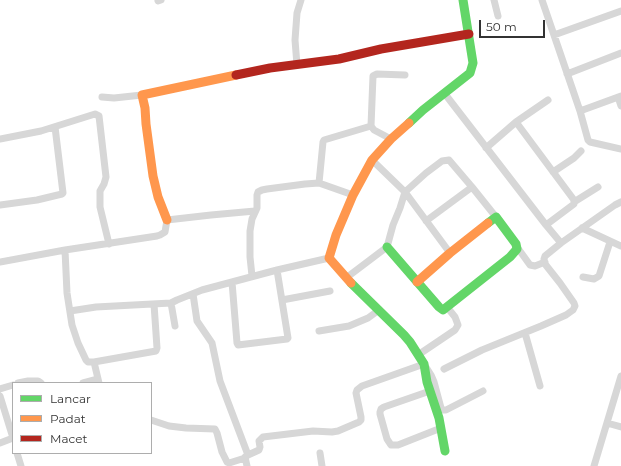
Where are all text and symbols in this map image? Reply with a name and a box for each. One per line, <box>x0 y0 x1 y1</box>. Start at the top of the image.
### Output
scale bar <box>481 12 547 38</box>
text: 50 m <box>486 19 517 34</box>
legend <box>12 382 152 454</box>
text: Lancar <box>50 391 91 406</box>
text: Padat <box>50 411 86 426</box>
text: Macet <box>50 431 87 446</box>

